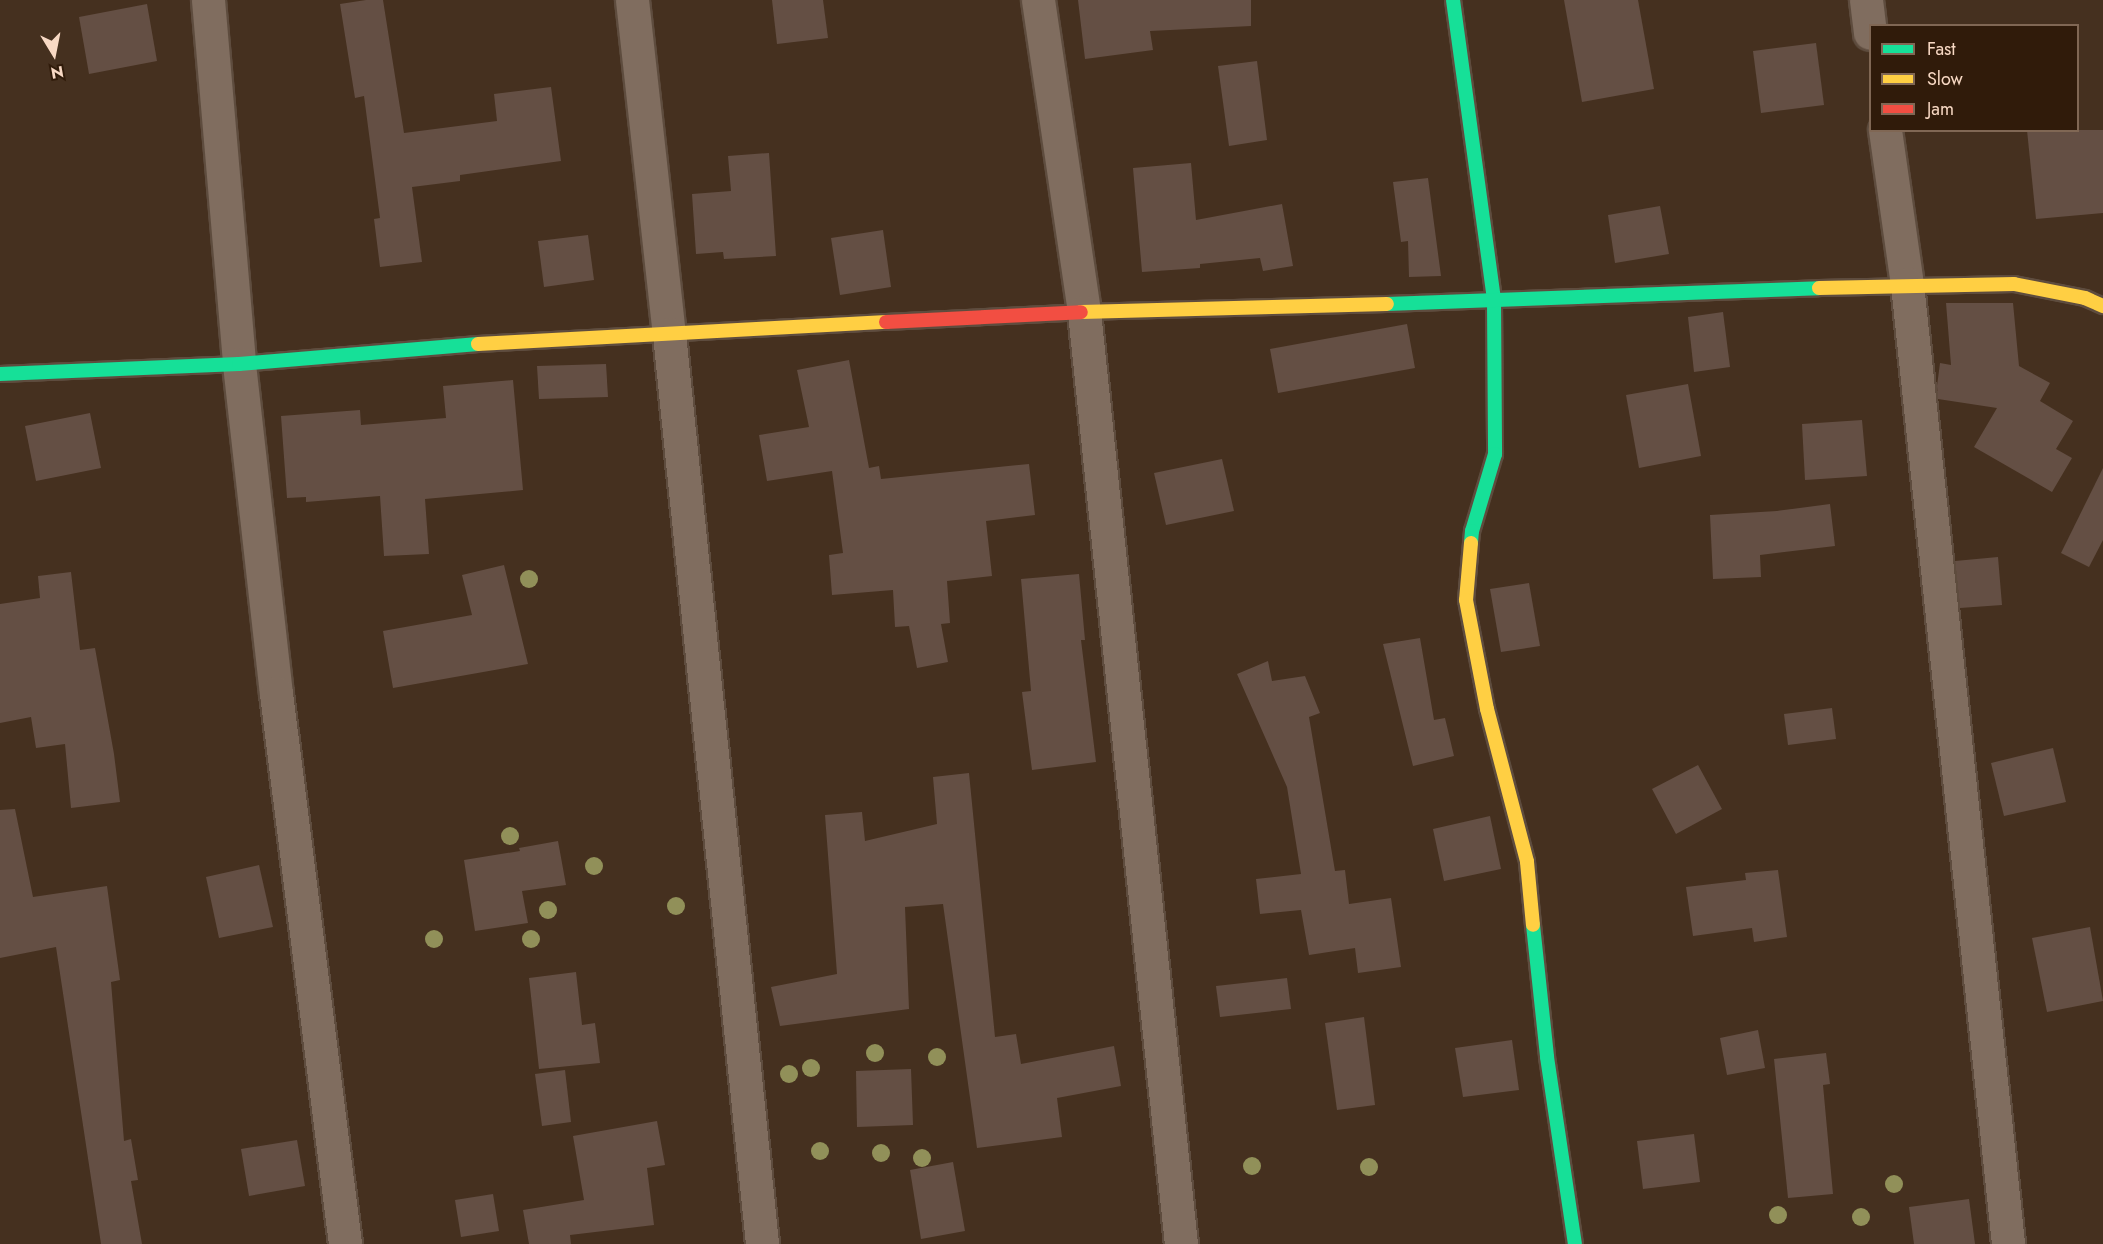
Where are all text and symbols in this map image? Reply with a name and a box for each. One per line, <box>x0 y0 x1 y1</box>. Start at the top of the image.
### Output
north arrow <box>24 24 84 84</box>
legend <box>1869 24 2079 132</box>
text: Fast <box>1927 36 1956 62</box>
text: N <box>49 60 65 85</box>
text: Slow <box>1927 66 1963 92</box>
text: Jam <box>1927 96 1954 122</box>

